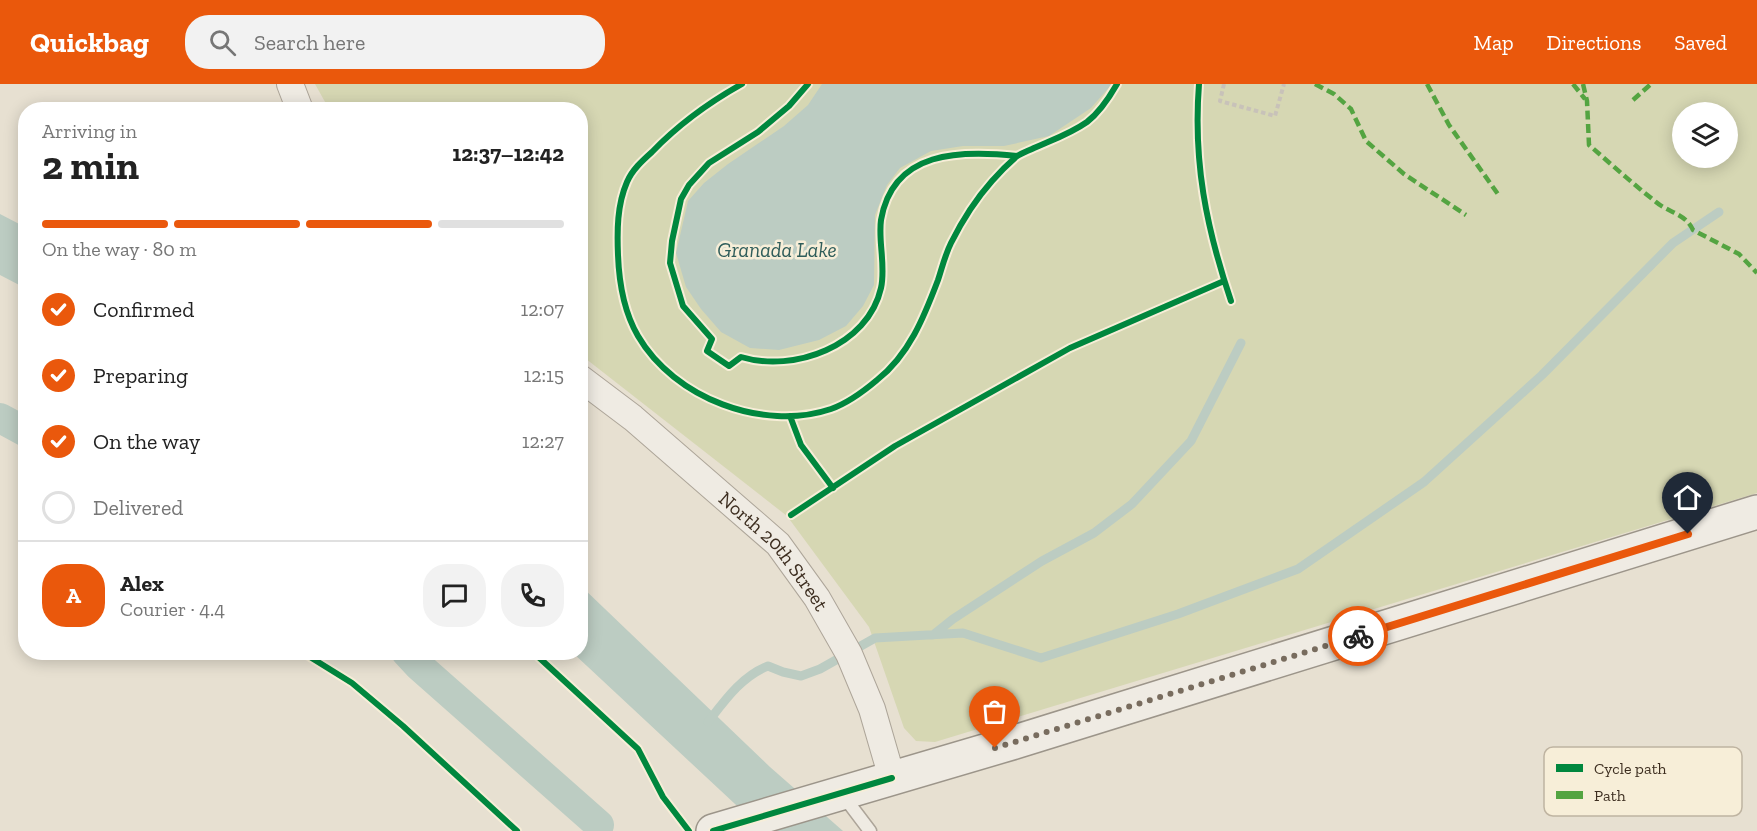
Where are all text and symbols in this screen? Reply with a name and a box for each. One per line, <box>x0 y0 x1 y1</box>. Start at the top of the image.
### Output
search box <box>185 15 605 69</box>
text: Quickbag <box>30 26 149 59</box>
icon: search <box>206 26 239 59</box>
text: Search here <box>254 29 365 56</box>
text: Map <box>1474 30 1514 55</box>
text: Directions <box>1547 30 1641 55</box>
text: Saved <box>1674 30 1727 55</box>
map controls <box>1672 102 1738 168</box>
button: layers <box>1672 102 1738 168</box>
text: Arriving in <box>42 119 137 143</box>
text: 12:37–12:42 <box>452 140 564 167</box>
text: 2 min <box>42 142 139 189</box>
text: On the way · 80 m <box>42 237 197 261</box>
water label: Granada Lake <box>717 237 837 262</box>
icon: check <box>42 293 75 326</box>
text: Confirmed <box>93 296 194 323</box>
text: 12:07 <box>521 297 564 321</box>
icon: check <box>42 359 75 392</box>
text: Preparing <box>93 362 188 389</box>
text: 12:15 <box>524 363 564 387</box>
icon: check <box>42 425 75 458</box>
text: On the way <box>93 428 200 455</box>
text: 12:27 <box>522 429 564 453</box>
pin <box>1662 472 1713 534</box>
icon: home <box>1671 481 1704 514</box>
street label: North 20th Street <box>714 486 834 615</box>
text: Delivered <box>93 494 183 521</box>
button: chat <box>423 564 486 627</box>
button: phone <box>501 564 564 627</box>
text: Alex <box>120 570 164 597</box>
text: A <box>66 582 81 609</box>
text: Courier · 4.4 <box>120 597 225 621</box>
courier <box>1328 606 1388 666</box>
icon: bike <box>1342 620 1375 653</box>
pin <box>969 686 1020 748</box>
icon: bag <box>978 695 1011 728</box>
legend <box>1544 747 1742 816</box>
text: Cycle path <box>1594 759 1667 778</box>
text: Path <box>1594 786 1626 805</box>

